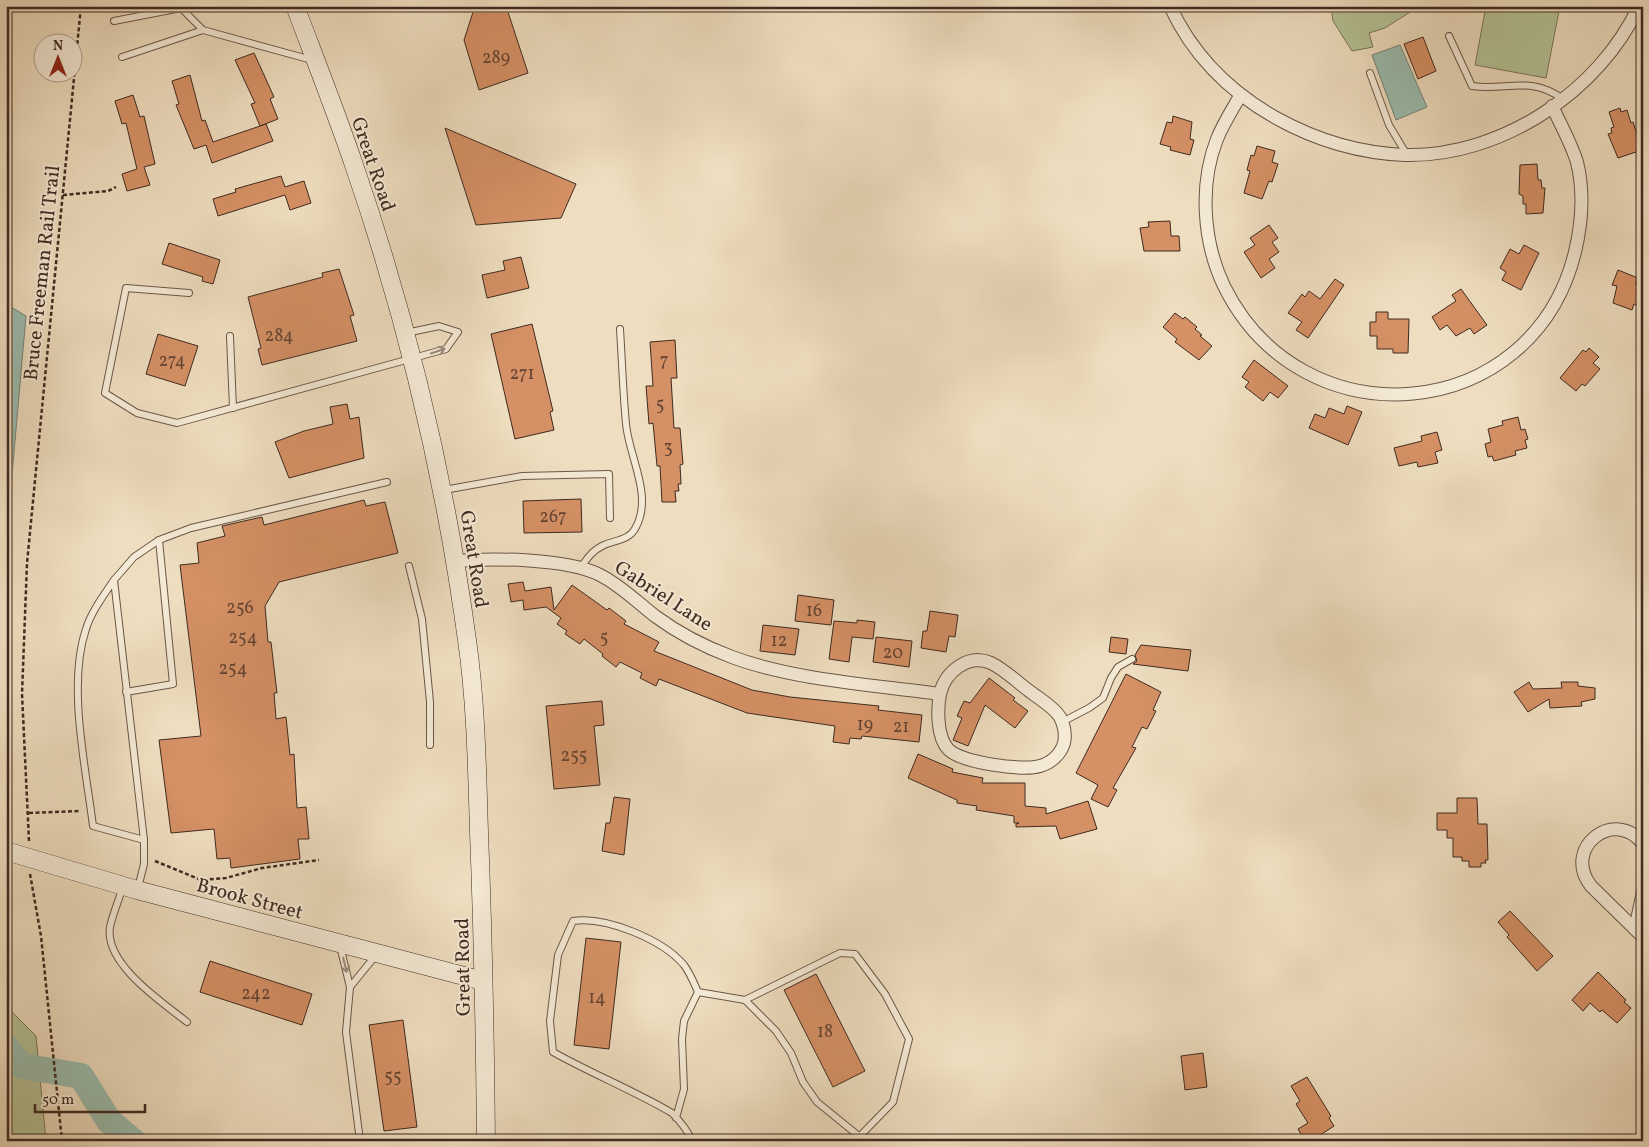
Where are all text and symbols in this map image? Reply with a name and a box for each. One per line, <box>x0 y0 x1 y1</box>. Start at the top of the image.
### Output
north arrow <box>32 32 82 82</box>
text: N <box>53 37 63 56</box>
house number: 289 <box>482 46 510 71</box>
street label: Great Road <box>343 114 401 216</box>
street label: Bruce Freeman Rail Trail <box>18 164 68 382</box>
house number: 284 <box>264 324 294 349</box>
one-way arrow <box>430 346 446 355</box>
house number: 274 <box>159 349 185 374</box>
house number: 7 <box>660 349 668 374</box>
house number: 271 <box>510 362 534 387</box>
house number: 5 <box>656 393 664 418</box>
house number: 3 <box>663 436 673 461</box>
house number: 267 <box>539 505 567 530</box>
street label: Great Road <box>452 509 495 610</box>
street label: Gabriel Lane <box>608 554 717 639</box>
house number: 256 <box>226 596 254 621</box>
house number: 16 <box>806 599 822 624</box>
house number: 254 <box>228 626 258 651</box>
house number: 5 <box>600 626 608 651</box>
house number: 12 <box>771 629 787 654</box>
house number: 20 <box>883 641 903 666</box>
house number: 254 <box>218 657 248 682</box>
house number: 19 <box>857 713 873 738</box>
house number: 21 <box>893 715 909 740</box>
house number: 255 <box>561 744 587 769</box>
street label: Brook Street <box>193 872 306 928</box>
street label: Great Road <box>449 918 479 1016</box>
one-way arrow <box>340 957 350 973</box>
house number: 242 <box>241 982 271 1007</box>
house number: 14 <box>588 986 606 1011</box>
house number: 18 <box>817 1020 833 1045</box>
house number: 55 <box>384 1065 402 1090</box>
scale bar <box>35 1082 145 1114</box>
text: 50 m <box>42 1090 74 1111</box>

